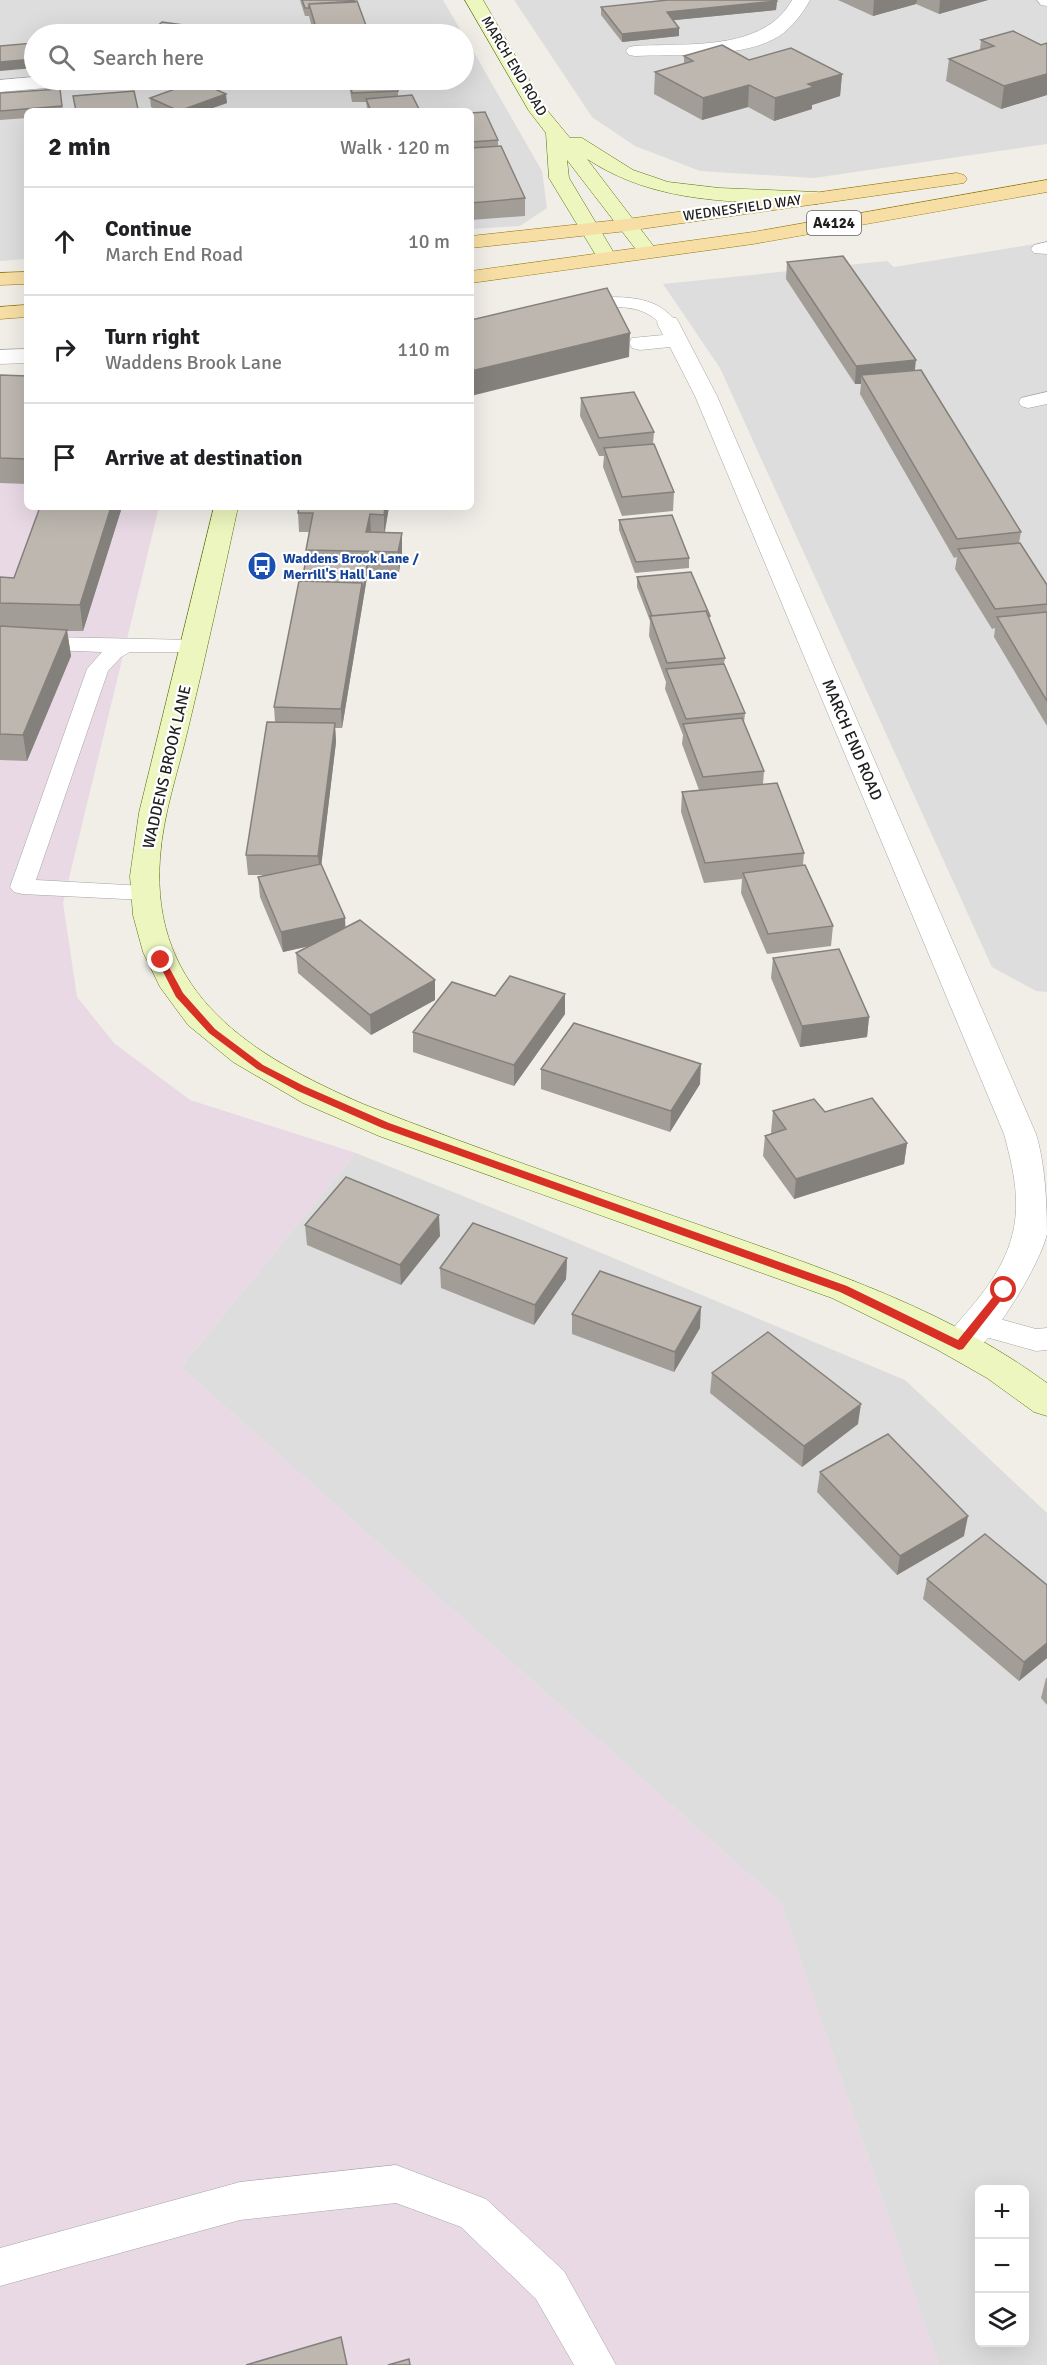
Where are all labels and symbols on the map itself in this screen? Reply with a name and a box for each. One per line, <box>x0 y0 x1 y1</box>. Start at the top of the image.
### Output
street label: MARCH END ROAD <box>477 13 551 119</box>
street label: WEDNESFIELD WAY <box>682 191 802 225</box>
road number: A4124 <box>807 211 861 235</box>
bus stop icon: Waddens Brook Lane / Merrill'S Hall Lane <box>246 550 278 582</box>
place label: Waddens Brook Lane / Merrill'S Hall Lane <box>283 550 419 583</box>
street label: MARCH END ROAD <box>817 676 887 804</box>
street label: WADDENS BROOK LANE <box>138 683 196 851</box>
route end <box>147 946 173 972</box>
route start <box>990 1276 1016 1302</box>

